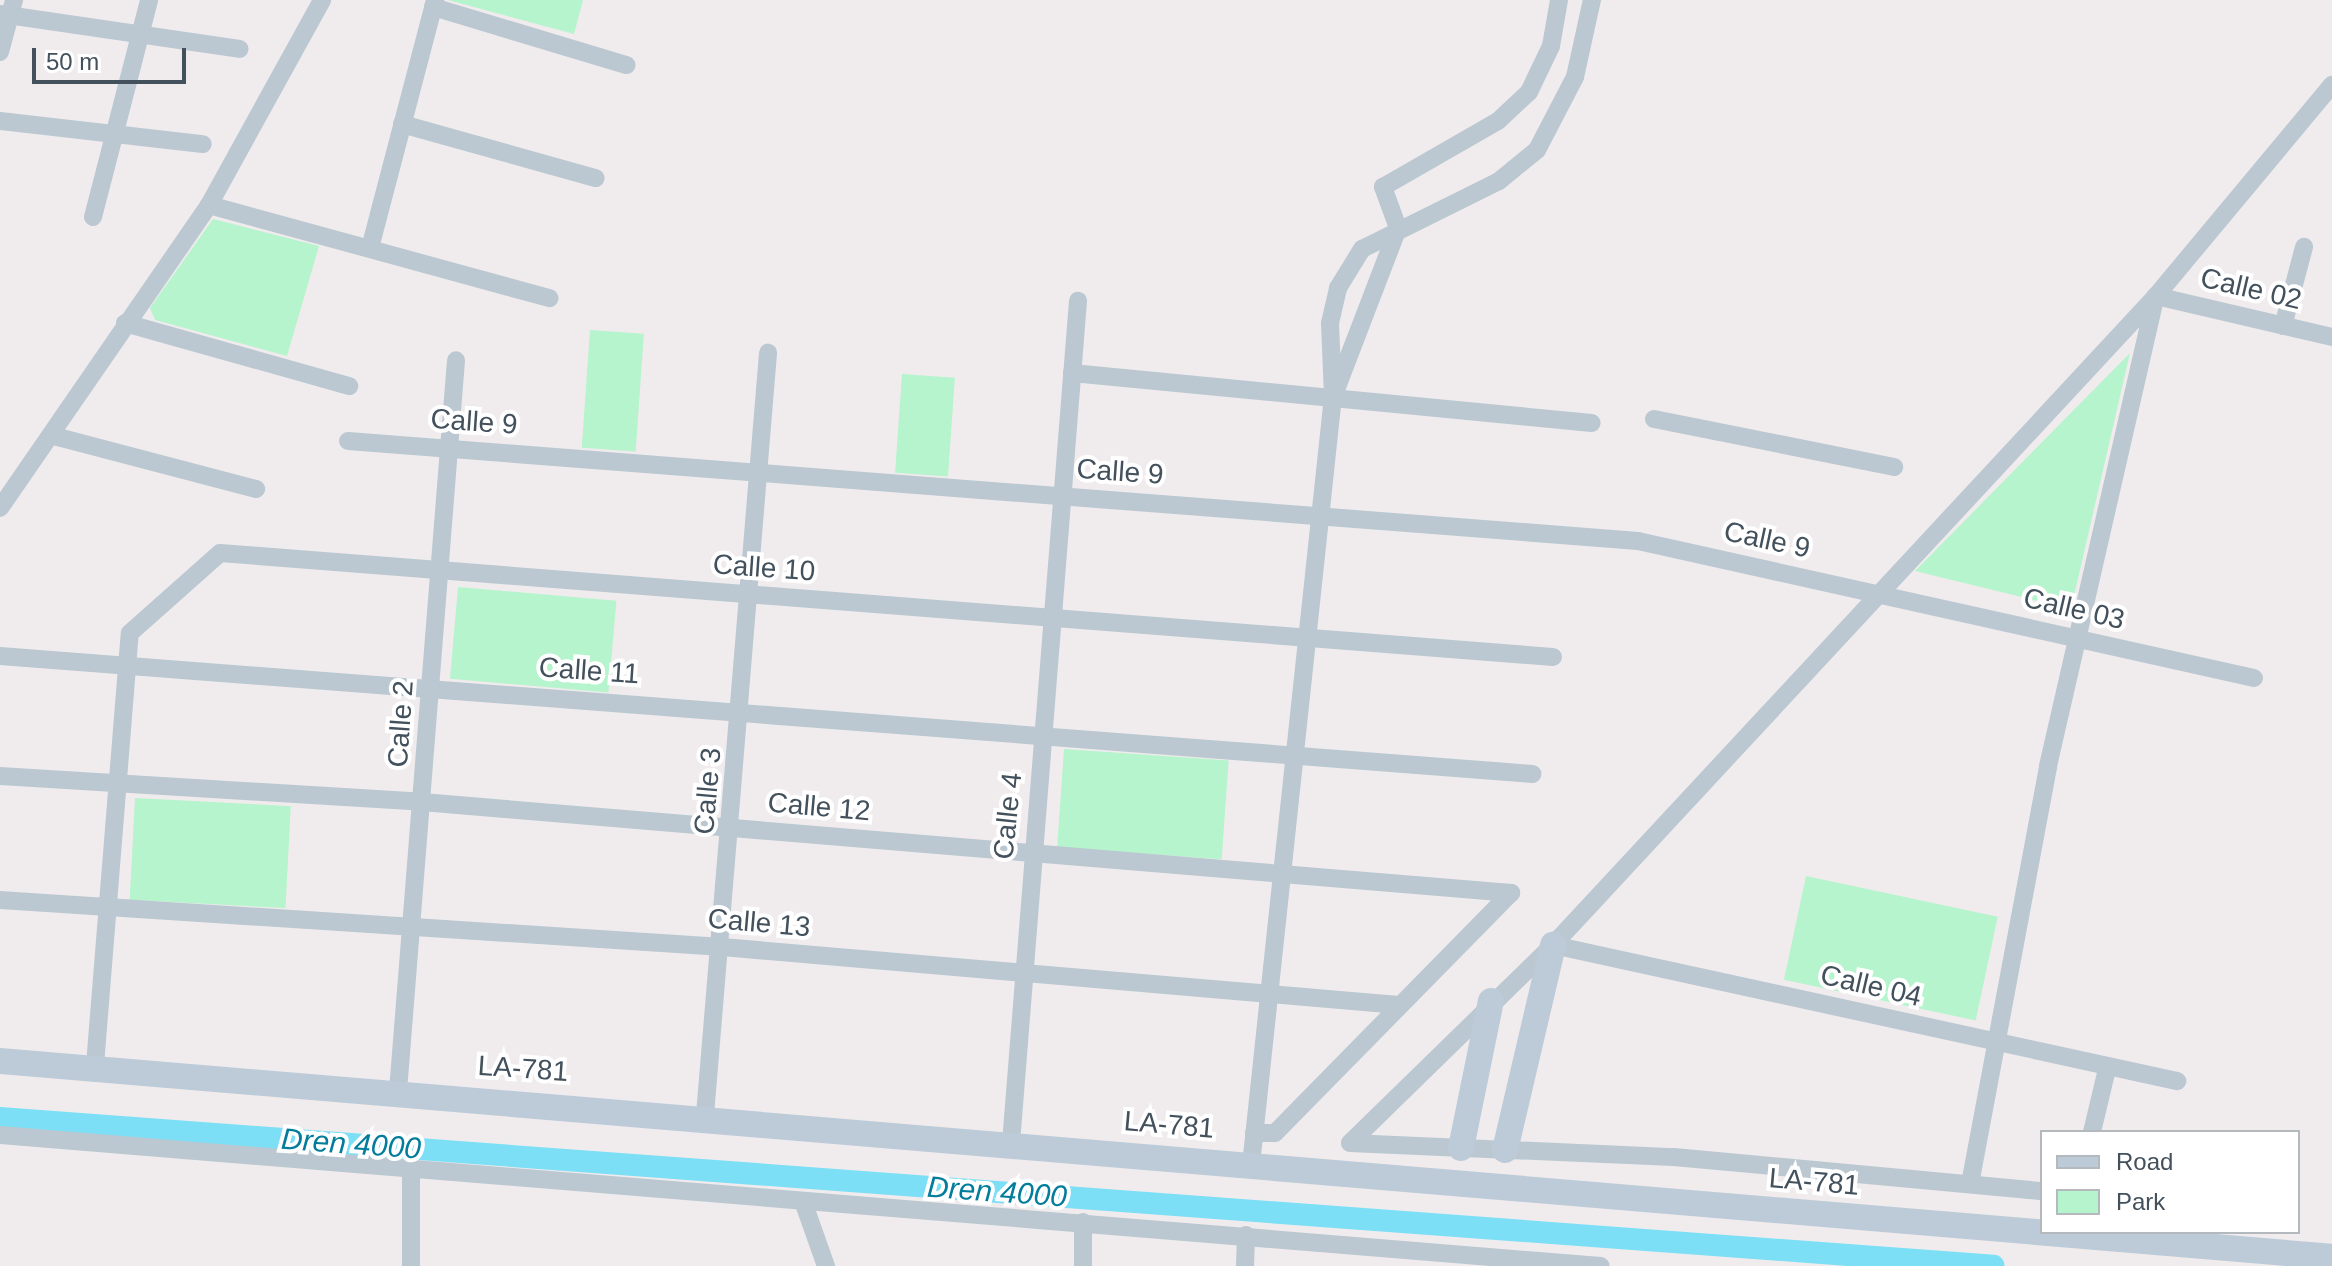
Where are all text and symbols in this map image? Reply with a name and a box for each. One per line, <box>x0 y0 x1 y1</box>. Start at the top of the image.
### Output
scale bar <box>36 32 190 82</box>
text: 50 m <box>46 48 99 75</box>
street label: Calle 02 <box>2197 261 2305 317</box>
street label: Calle 9 <box>429 402 519 442</box>
street label: Calle 9 <box>1075 452 1165 492</box>
street label: Calle 9 <box>1721 515 1813 565</box>
street label: Calle 10 <box>712 548 816 588</box>
street label: Calle 03 <box>2020 581 2128 637</box>
street label: Calle 11 <box>538 651 640 691</box>
street label: Calle 2 <box>381 679 421 769</box>
street label: Calle 3 <box>687 746 729 836</box>
street label: Calle 4 <box>987 771 1029 861</box>
street label: Calle 12 <box>766 786 872 828</box>
street label: Calle 13 <box>706 902 812 944</box>
street label: Calle 04 <box>1817 958 1925 1014</box>
street label: LA-781 <box>477 1049 569 1089</box>
street label: LA-781 <box>1123 1104 1215 1146</box>
water label: Dren 4000 <box>280 1121 422 1167</box>
legend <box>2040 1130 2300 1234</box>
text: Road <box>2116 1148 2173 1175</box>
street label: LA-781 <box>1768 1161 1860 1203</box>
water label: Dren 4000 <box>926 1169 1068 1215</box>
text: Park <box>2116 1188 2165 1215</box>

